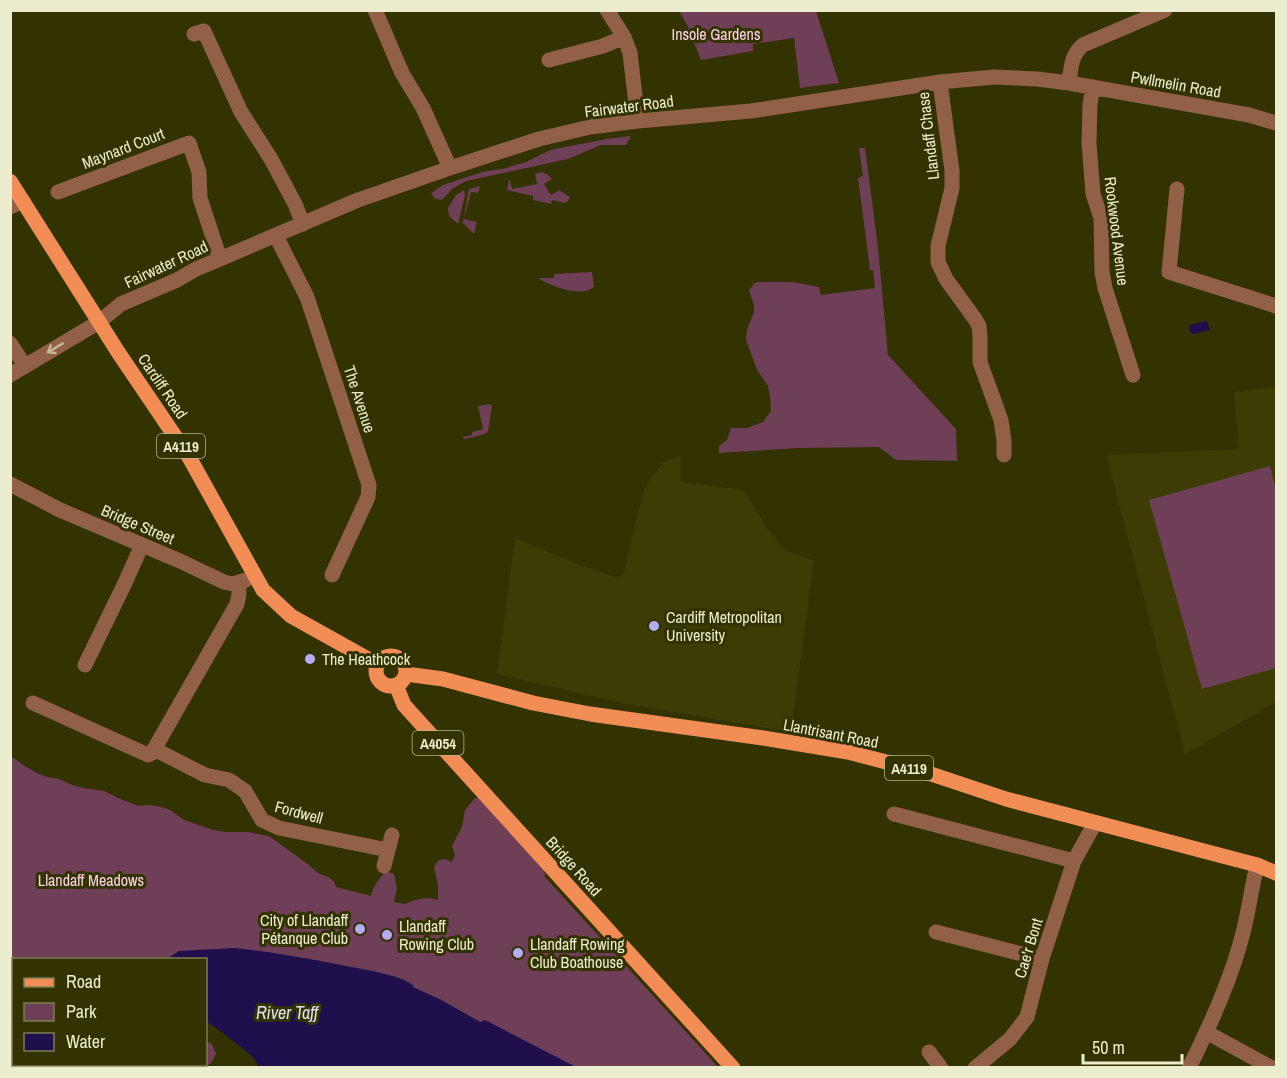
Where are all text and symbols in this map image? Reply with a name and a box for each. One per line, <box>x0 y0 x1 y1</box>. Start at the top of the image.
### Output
park label: Insole Gardens <box>672 23 760 45</box>
street label: Pwllmelin Road <box>1129 65 1223 103</box>
street label: Fairwater Road <box>583 90 675 122</box>
street label: Llandaff Chase <box>912 91 944 181</box>
street label: Maynard Court <box>79 122 168 174</box>
street label: Rookwood Avenue <box>1099 175 1135 287</box>
street label: Fairwater Road <box>121 235 211 293</box>
one-way arrow <box>47 343 64 355</box>
street label: Cardiff Road <box>133 349 193 423</box>
street label: The Avenue <box>339 362 381 436</box>
road number: A4119 <box>157 434 205 458</box>
street label: Bridge Street <box>98 499 178 549</box>
place label: Cardiff Metropolitan University <box>666 606 782 646</box>
marker: Cardiff Metropolitan University <box>647 619 661 633</box>
place label: The Heathcock <box>322 648 411 670</box>
marker: The Heathcock <box>303 652 317 666</box>
street label: Llantrisant Road <box>782 713 880 753</box>
road number: A4054 <box>412 731 464 755</box>
road number: A4119 <box>885 756 933 780</box>
street label: Fordwell <box>273 795 326 829</box>
street label: Bridge Road <box>541 831 607 901</box>
park label: Llandaff Meadows <box>38 869 144 891</box>
place label: City of Llandaff Pétanque Club <box>260 909 349 949</box>
place label: Llandaff Rowing Club <box>399 915 474 955</box>
street label: Cae'r Bont <box>1008 915 1048 981</box>
marker: City of Llandaff Pétanque Club <box>353 922 367 936</box>
marker: Llandaff Rowing Club <box>380 928 394 942</box>
place label: Llandaff Rowing Club Boathouse <box>530 933 625 973</box>
marker: Llandaff Rowing Club Boathouse <box>511 946 525 960</box>
legend <box>12 958 207 1066</box>
text: Road <box>66 969 101 994</box>
text: Park <box>66 999 97 1024</box>
water label: River Taff <box>256 1000 320 1025</box>
scale bar <box>1083 1027 1182 1065</box>
text: Water <box>66 1029 105 1054</box>
text: 50 m <box>1092 1035 1125 1060</box>

